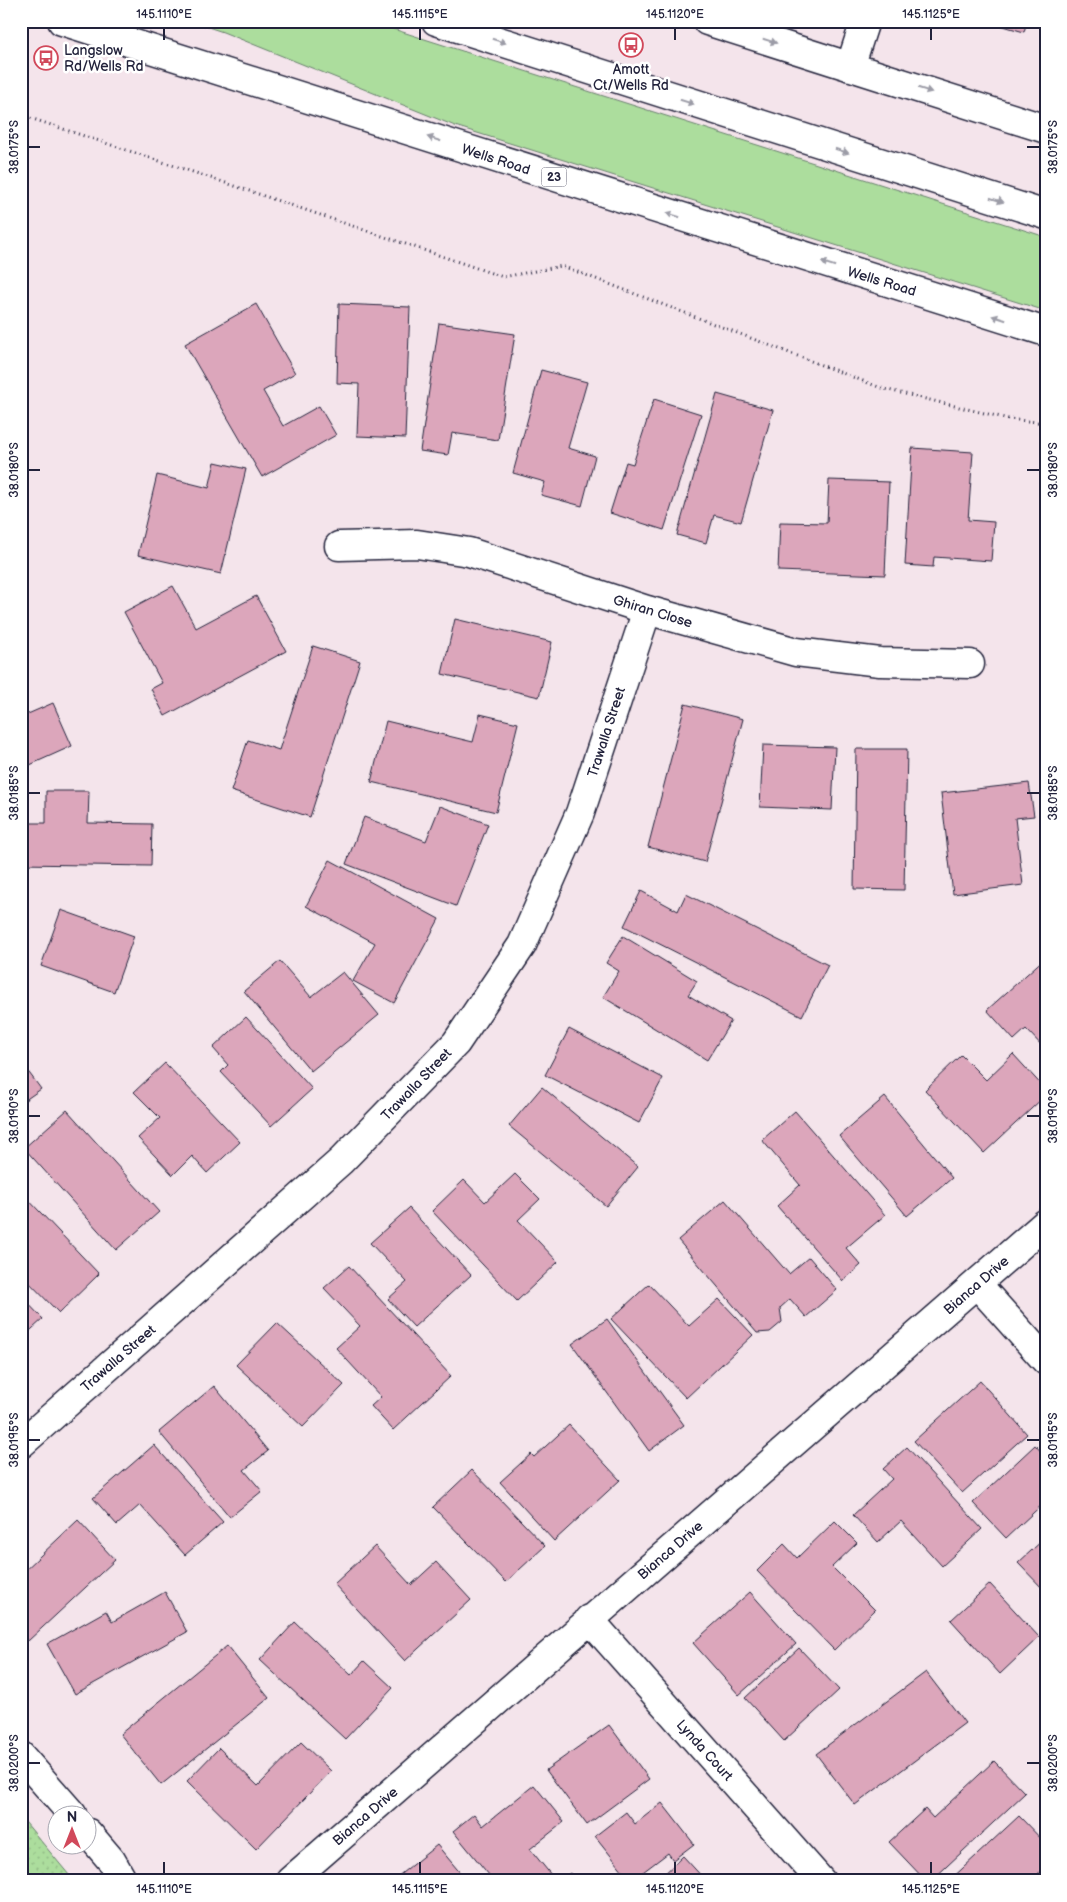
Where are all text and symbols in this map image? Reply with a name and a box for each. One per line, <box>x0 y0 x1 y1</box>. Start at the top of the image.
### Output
text: 145.1110°E <box>136 7 192 22</box>
text: 145.1115°E <box>392 7 448 22</box>
text: 145.1120°E <box>646 7 704 22</box>
text: 145.1125°E <box>902 7 960 22</box>
bus stop icon: Amott Ct/Wells Rd <box>618 32 644 58</box>
one-way arrow <box>491 38 506 46</box>
one-way arrow <box>762 38 777 46</box>
place label: Langslow Rd/Wells Rd <box>64 42 144 75</box>
bus stop icon: Langslow Rd/Wells Rd <box>33 45 59 71</box>
place label: Amott Ct/Wells Rd <box>593 61 669 94</box>
one-way arrow <box>917 87 932 95</box>
one-way arrow <box>680 98 695 106</box>
text: 38.0175°S <box>7 120 22 174</box>
text: 38.0175°S <box>1046 120 1061 174</box>
one-way arrow <box>427 135 442 143</box>
street label: Wells Road <box>459 140 532 179</box>
one-way arrow <box>834 148 849 156</box>
road number: 23 <box>542 168 566 186</box>
one-way arrow <box>989 196 1004 204</box>
one-way arrow <box>665 210 680 218</box>
one-way arrow <box>820 260 835 267</box>
street label: Wells Road <box>845 263 918 300</box>
one-way arrow <box>992 313 1007 321</box>
text: 38.0180°S <box>7 442 22 498</box>
text: 38.0180°S <box>1046 442 1061 498</box>
street label: Ghiran Close <box>611 591 695 632</box>
street label: Trawalla Street <box>584 684 629 779</box>
text: 38.0185°S <box>7 766 22 820</box>
text: 38.0185°S <box>1046 766 1061 820</box>
street label: Trawalla Street <box>378 1044 455 1124</box>
text: 38.0190°S <box>7 1088 22 1144</box>
text: 38.0190°S <box>1046 1088 1061 1144</box>
street label: Bianca Drive <box>940 1252 1012 1318</box>
street label: Trawalla Street <box>77 1321 160 1396</box>
text: 38.0195°S <box>7 1413 22 1467</box>
text: 38.0195°S <box>1046 1413 1061 1467</box>
street label: Bianca Drive <box>634 1517 706 1583</box>
street label: Lynda Court <box>673 1716 737 1785</box>
text: 38.0200°S <box>7 1734 22 1792</box>
text: 38.0200°S <box>1046 1734 1061 1792</box>
street label: Bianca Drive <box>329 1783 401 1849</box>
north arrow <box>48 1804 98 1854</box>
text: N <box>67 1809 77 1826</box>
text: 145.1110°E <box>136 1882 192 1897</box>
text: 145.1115°E <box>392 1882 448 1897</box>
text: 145.1120°E <box>646 1882 704 1897</box>
text: 145.1125°E <box>902 1882 960 1897</box>

